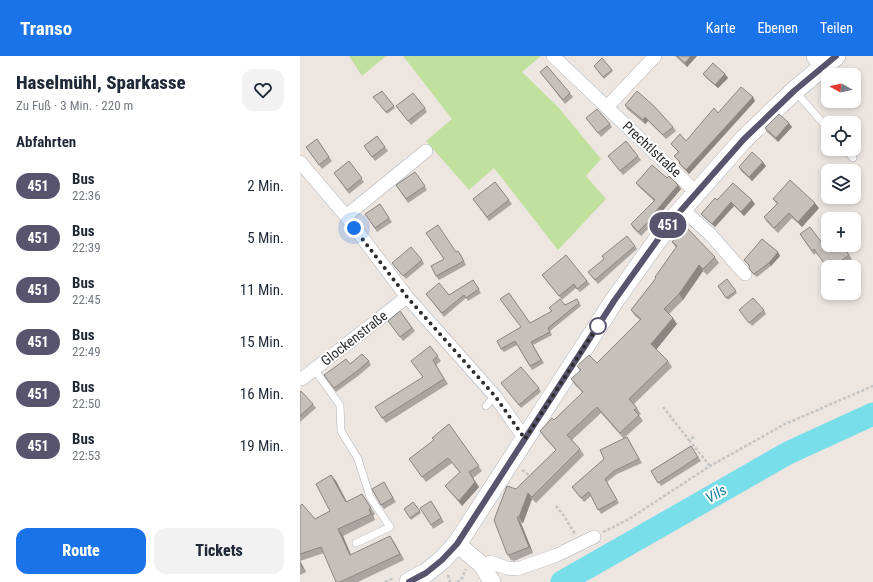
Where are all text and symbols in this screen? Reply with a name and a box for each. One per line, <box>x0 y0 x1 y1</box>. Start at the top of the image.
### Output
text: Transo <box>20 17 72 40</box>
text: Karte <box>706 20 735 36</box>
text: Ebenen <box>757 20 798 36</box>
text: Teilen <box>820 20 853 36</box>
north arrow <box>821 68 861 108</box>
map controls <box>821 68 861 300</box>
button: heart <box>242 69 284 111</box>
text: Haselmühl, Sparkasse <box>16 71 186 94</box>
text: Zu Fuß · 3 Min. · 220 m <box>16 98 133 113</box>
button: locate <box>821 116 861 156</box>
street label: Prechtlstraße <box>619 118 685 180</box>
text: Abfahrten <box>16 133 76 151</box>
button: layers <box>821 164 861 204</box>
text: Bus <box>72 170 95 188</box>
text: 2 Min. <box>247 177 284 195</box>
text: 451 <box>27 178 49 194</box>
text: 22:36 <box>72 188 101 203</box>
line badge: 451 <box>645 212 691 238</box>
button: + <box>821 212 861 252</box>
text: 451 <box>657 217 679 233</box>
your location <box>344 218 364 238</box>
text: Bus <box>72 222 95 240</box>
text: 5 Min. <box>247 229 284 247</box>
text: 451 <box>27 230 49 246</box>
text: 22:39 <box>72 240 101 255</box>
button: − <box>821 260 861 300</box>
text: Bus <box>72 274 95 292</box>
text: 11 Min. <box>240 281 284 299</box>
text: 451 <box>27 282 49 298</box>
text: 22:45 <box>72 292 101 307</box>
street label: Glockenstraße <box>318 307 391 369</box>
unlabelled marker <box>589 317 607 335</box>
text: Bus <box>72 326 95 344</box>
text: 15 Min. <box>240 333 284 351</box>
text: 451 <box>27 334 49 350</box>
text: 22:49 <box>72 344 101 359</box>
text: Bus <box>72 378 95 396</box>
text: 16 Min. <box>240 385 284 403</box>
text: 451 <box>27 386 49 402</box>
text: 22:50 <box>72 396 101 411</box>
text: Bus <box>72 430 95 448</box>
text: 19 Min. <box>240 437 284 455</box>
text: 451 <box>27 438 49 454</box>
text: 22:53 <box>72 448 101 463</box>
water label: Vils <box>702 481 730 507</box>
button: Route <box>16 528 146 574</box>
button: Tickets <box>154 528 284 574</box>

